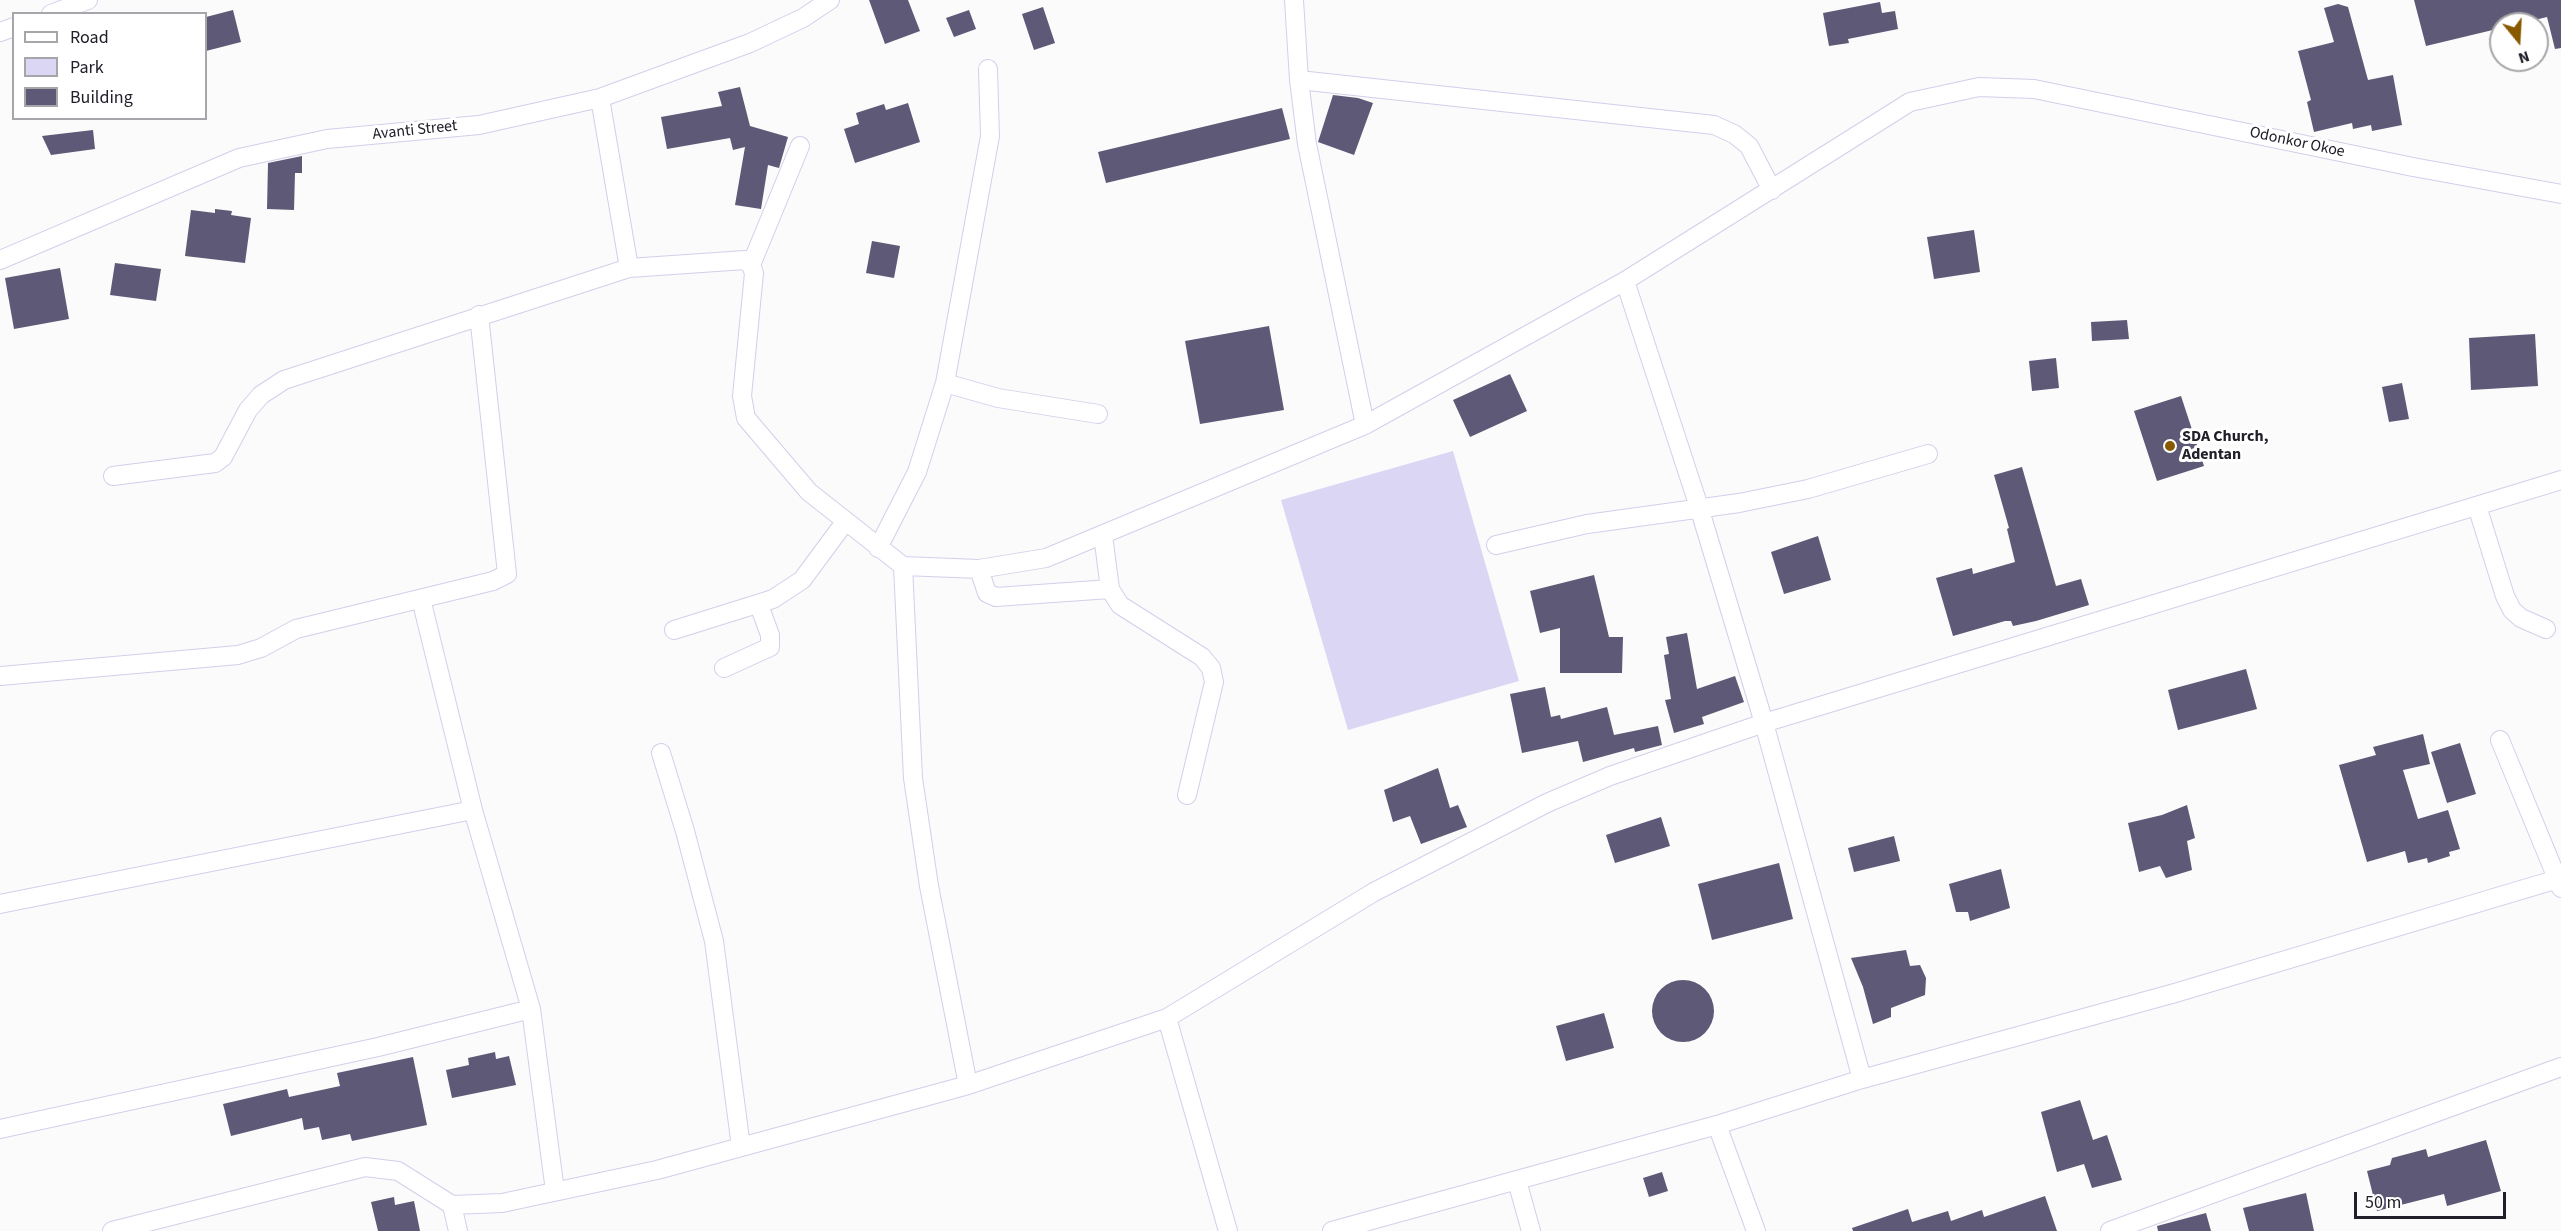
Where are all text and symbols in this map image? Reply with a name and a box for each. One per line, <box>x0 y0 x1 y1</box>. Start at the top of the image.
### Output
legend <box>12 12 207 120</box>
north arrow <box>2489 12 2549 72</box>
text: Road <box>70 25 109 50</box>
text: N <box>2515 45 2532 69</box>
text: Park <box>70 55 104 80</box>
text: Building <box>70 85 133 110</box>
street label: Avanti Street <box>372 117 458 145</box>
street label: Odonkor Okoe <box>2248 124 2346 162</box>
place label: SDA Church, Adentan <box>2182 427 2268 465</box>
marker: SDA Church, Adentan <box>2163 439 2177 453</box>
scale bar <box>2357 1180 2508 1218</box>
text: 50 m <box>2365 1190 2401 1215</box>

